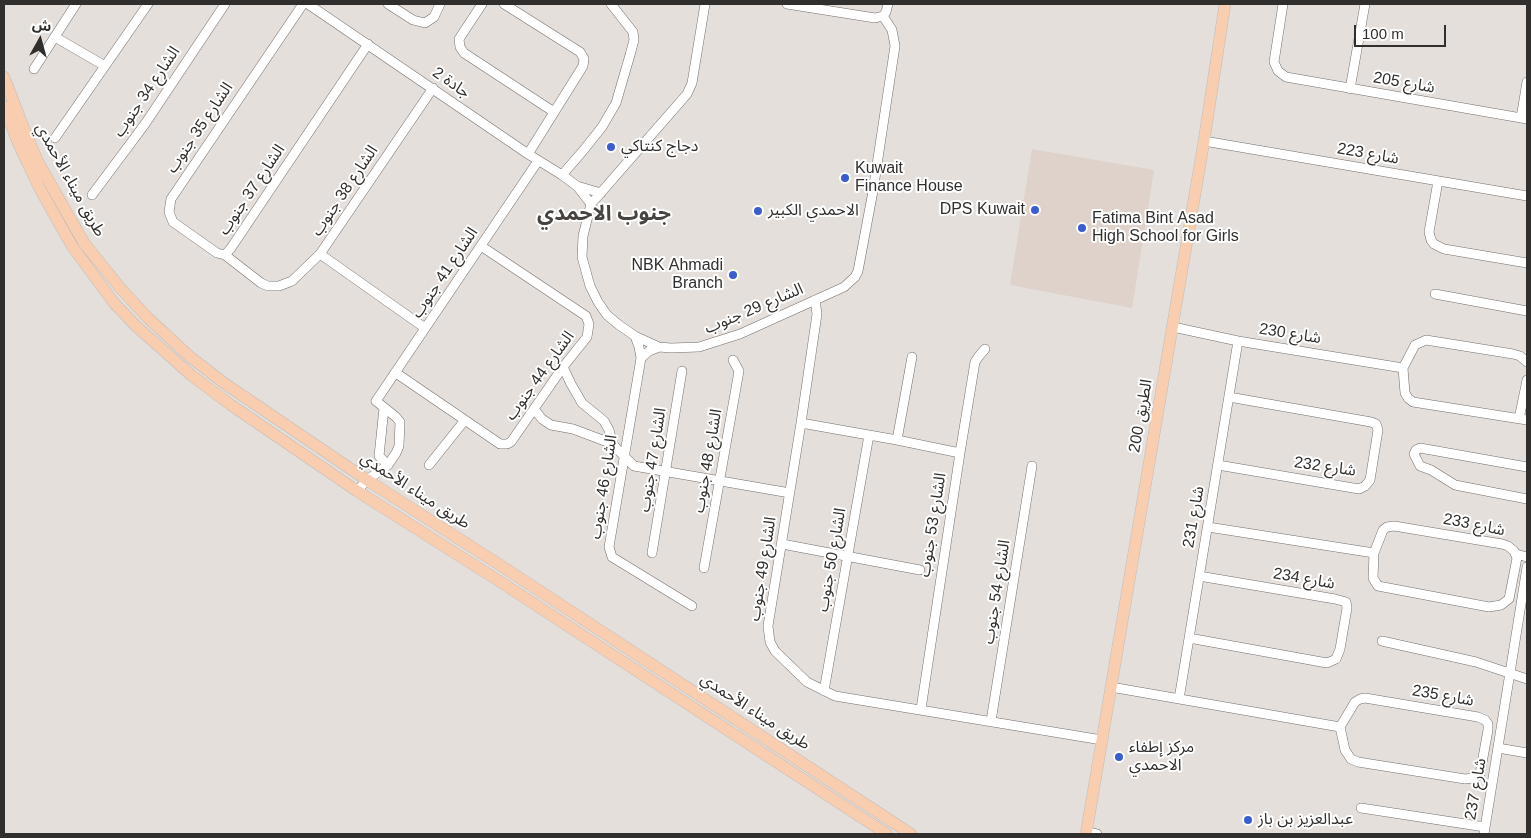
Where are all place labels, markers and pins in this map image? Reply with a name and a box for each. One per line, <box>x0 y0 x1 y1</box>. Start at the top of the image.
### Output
place label: دجاج كنتاكي <box>621 137 698 157</box>
marker: دجاج كنتاكي <box>605 141 617 153</box>
place label: Kuwait Finance House <box>855 159 963 197</box>
marker: Kuwait Finance House <box>839 172 851 184</box>
place label: DPS Kuwait <box>940 200 1025 220</box>
place label: الاحمدي الكبير <box>768 201 859 221</box>
marker: DPS Kuwait <box>1029 204 1041 216</box>
marker: الاحمدي الكبير <box>752 205 764 217</box>
place label: Fatima Bint Asad High School for Girls <box>1092 209 1239 247</box>
marker: Fatima Bint Asad High School for Girls <box>1076 222 1088 234</box>
place label: NBK Ahmadi Branch <box>631 256 723 294</box>
marker: NBK Ahmadi Branch <box>727 269 739 281</box>
place label: مركز إطفاء الاحمدي <box>1129 738 1194 776</box>
marker: مركز إطفاء الاحمدي <box>1113 751 1125 763</box>
place label: عبدالعزيز بن باز <box>1258 810 1353 830</box>
marker: عبدالعزيز بن باز <box>1242 814 1254 826</box>

